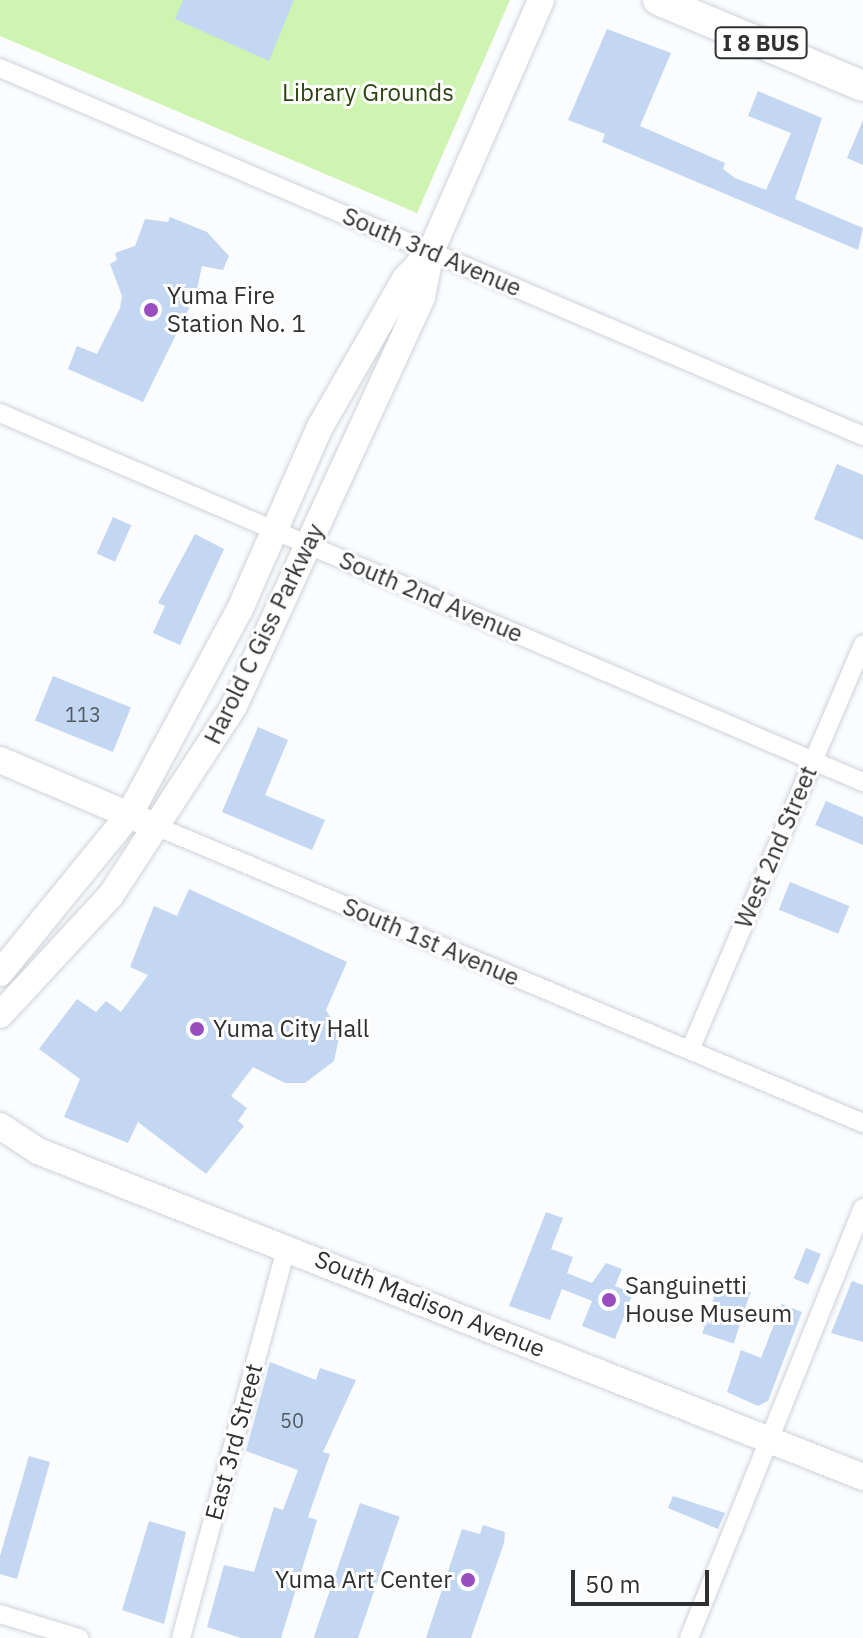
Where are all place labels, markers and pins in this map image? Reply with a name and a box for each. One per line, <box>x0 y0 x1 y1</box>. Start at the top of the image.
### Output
place label: Yuma Fire Station No. 1 <box>167 282 306 338</box>
marker: Yuma Fire Station No. 1 <box>142 301 160 319</box>
place label: Yuma City Hall <box>213 1015 369 1043</box>
marker: Yuma City Hall <box>188 1020 206 1038</box>
place label: Sanguinetti House Museum <box>625 1272 792 1328</box>
marker: Sanguinetti House Museum <box>600 1291 618 1309</box>
place label: Yuma Art Center <box>275 1566 452 1594</box>
marker: Yuma Art Center <box>459 1571 477 1589</box>

